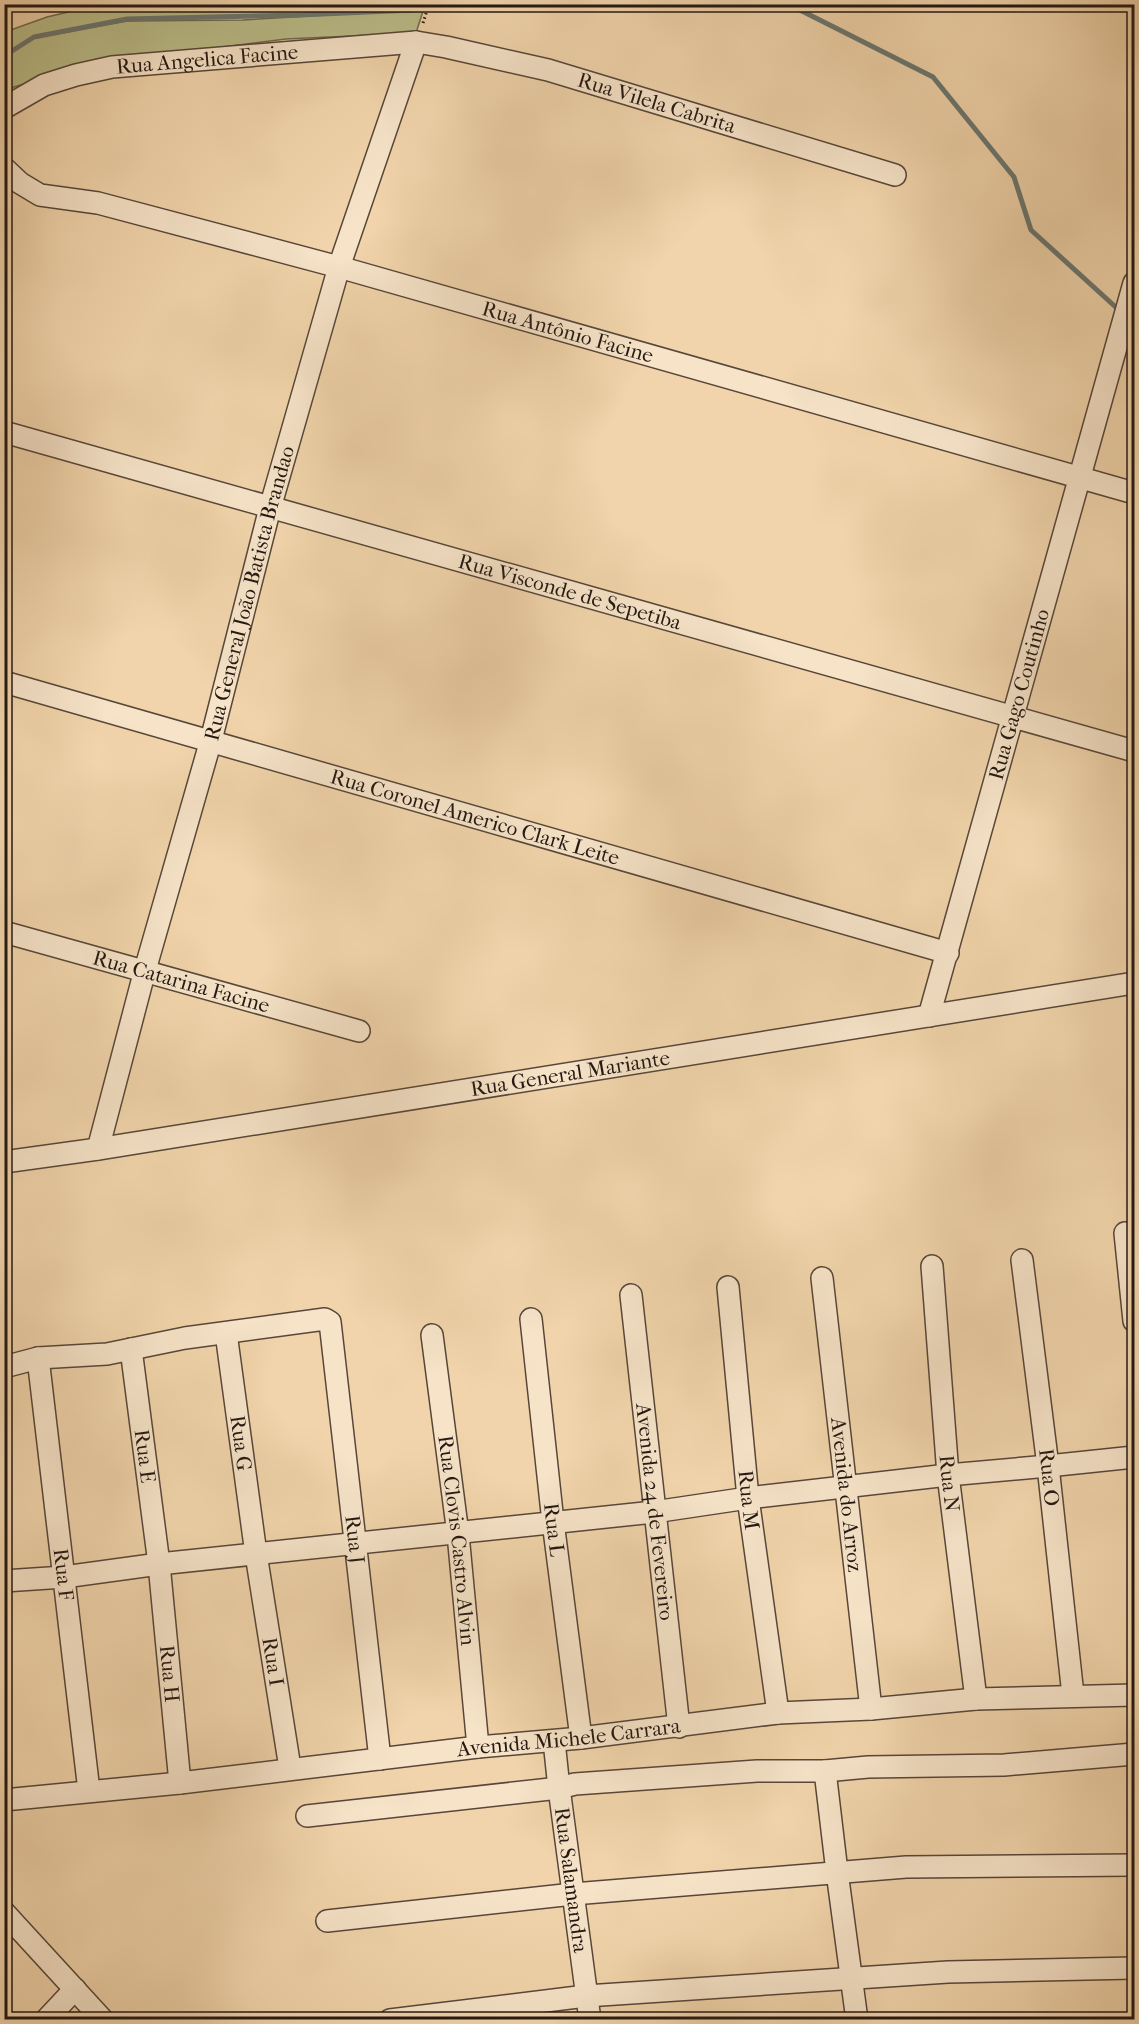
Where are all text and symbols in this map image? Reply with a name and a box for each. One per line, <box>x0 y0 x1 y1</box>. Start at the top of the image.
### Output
street label: Rua Angelica Facine <box>115 40 299 79</box>
street label: Rua Vilela Cabrita <box>575 68 739 138</box>
street label: Rua Antônio Facine <box>479 296 656 368</box>
street label: Rua General João Batista Brandao <box>199 443 299 743</box>
street label: Rua Visconde de Sepetiba <box>456 549 684 635</box>
street label: Rua Gago Coutinho <box>984 606 1054 783</box>
street label: Rua Coronel Americo Clark Leite <box>328 764 622 870</box>
street label: Rua Catarina Facine <box>90 945 272 1018</box>
street label: Rua General Mariante <box>469 1046 671 1101</box>
street label: Avenida 24 de Fevereiro <box>631 1401 679 1622</box>
street label: Rua G <box>225 1414 257 1472</box>
street label: Avenida do Arroz <box>826 1415 867 1573</box>
street label: Rua E <box>130 1428 160 1485</box>
street label: Rua Clovis Castro Alvin <box>433 1434 480 1647</box>
street label: Rua O <box>1034 1447 1064 1507</box>
street label: Rua N <box>935 1454 964 1513</box>
street label: Rua M <box>733 1469 764 1532</box>
street label: Rua L <box>539 1502 569 1558</box>
street label: Rua J <box>340 1514 370 1565</box>
street label: Rua F <box>49 1547 78 1602</box>
street label: Rua I <box>257 1635 289 1688</box>
street label: Rua H <box>155 1644 184 1704</box>
street label: Avenida Michele Carrara <box>454 1713 682 1762</box>
street label: Rua Salamandra <box>550 1806 593 1954</box>

